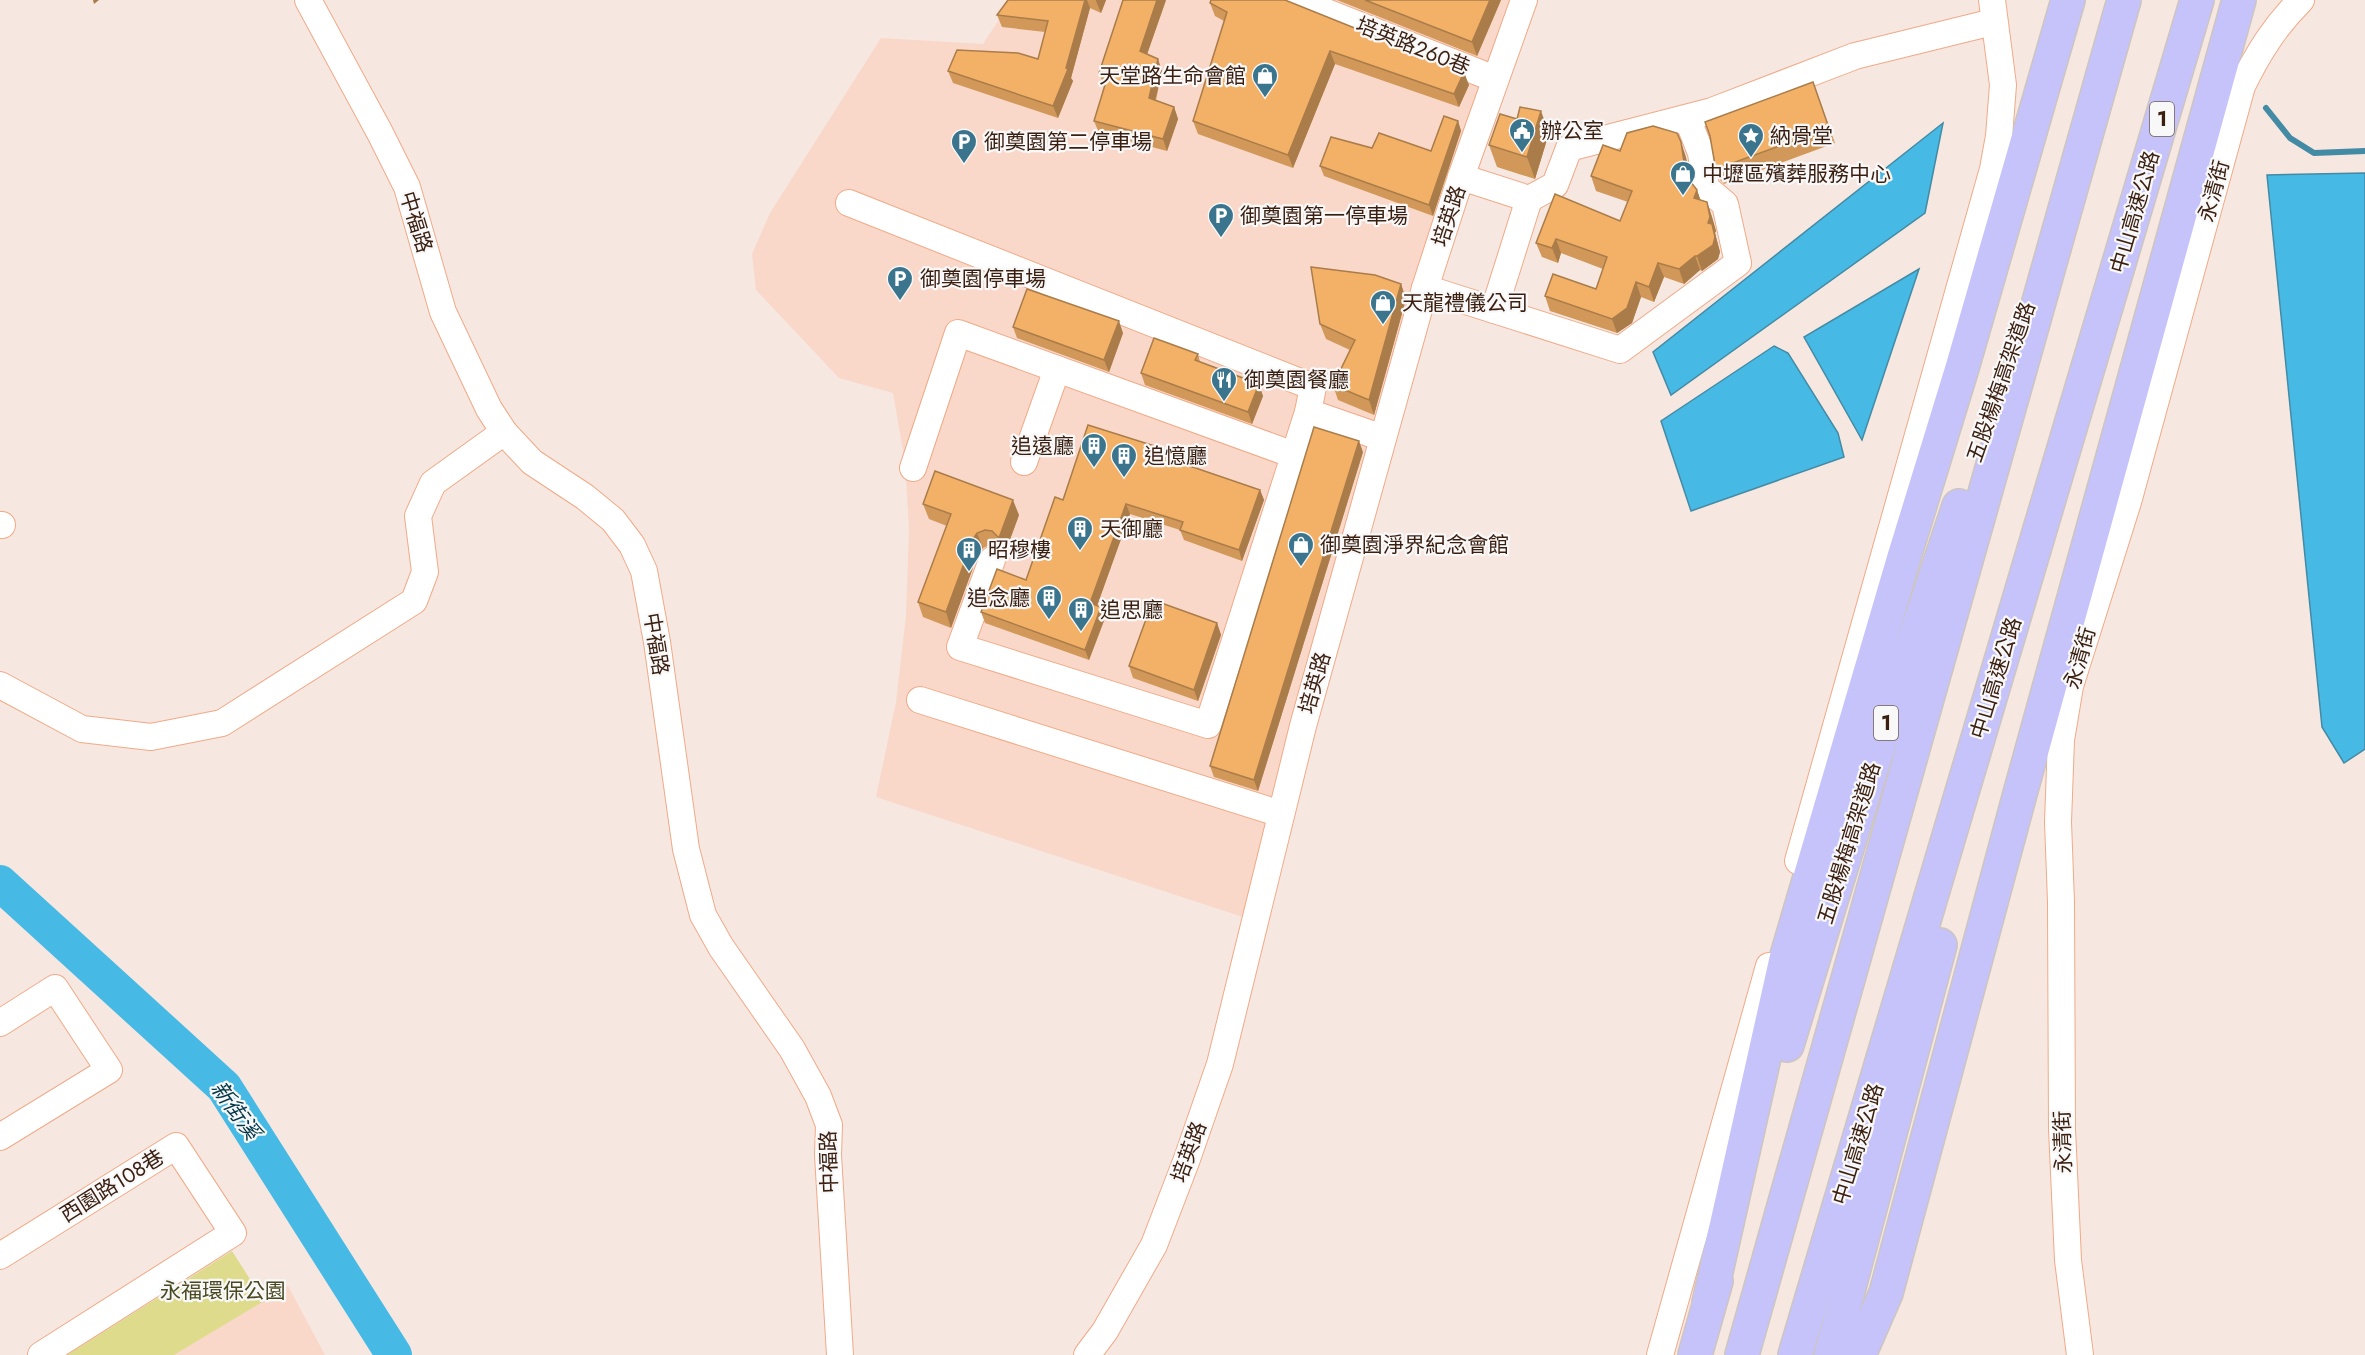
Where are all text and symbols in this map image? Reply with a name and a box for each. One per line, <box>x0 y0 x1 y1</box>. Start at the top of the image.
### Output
street label: 培英路260巷 <box>1351 9 1475 83</box>
place label: 天堂路生命會館 <box>1099 61 1246 91</box>
shop icon: 天堂路生命會館 <box>1250 61 1280 99</box>
road number: 1 <box>2150 102 2174 136</box>
public building icon: 辦公室 <box>1507 116 1537 154</box>
place label: 辦公室 <box>1541 116 1604 146</box>
place icon: 納骨堂 <box>1736 121 1766 159</box>
place label: 納骨堂 <box>1770 121 1833 151</box>
parking icon: 御奠園第二停車場 <box>949 127 979 165</box>
place label: 御奠園第二停車場 <box>984 127 1152 157</box>
street label: 中山高速公路 <box>2103 147 2167 277</box>
street label: 永清街 <box>2191 157 2237 225</box>
shop icon: 中壢區殯葬服務中心 <box>1668 159 1698 197</box>
place label: 中壢區殯葬服務中心 <box>1702 159 1891 189</box>
street label: 培英路 <box>1425 181 1473 251</box>
street label: 中福路 <box>392 187 440 257</box>
parking icon: 御奠園第一停車場 <box>1206 201 1236 239</box>
place label: 御奠園第一停車場 <box>1240 201 1408 231</box>
parking icon: 御奠園停車場 <box>885 264 915 302</box>
place label: 御奠園停車場 <box>920 264 1046 294</box>
shop icon: 天龍禮儀公司 <box>1368 288 1398 326</box>
place label: 天龍禮儀公司 <box>1402 288 1528 318</box>
street label: 五股楊梅高架道路 <box>1959 298 2043 466</box>
restaurant icon: 御奠園餐廳 <box>1209 365 1239 403</box>
place label: 御奠園餐廳 <box>1244 365 1349 395</box>
place label: 追遠廳 <box>1011 431 1074 461</box>
building icon: 追遠廳 <box>1079 431 1109 469</box>
building icon: 追憶廳 <box>1109 441 1139 479</box>
place label: 追憶廳 <box>1144 441 1207 471</box>
building icon: 天御廳 <box>1065 514 1095 552</box>
place label: 天御廳 <box>1100 514 1163 544</box>
shop icon: 御奠園淨界紀念會館 <box>1286 530 1316 568</box>
place label: 御奠園淨界紀念會館 <box>1320 530 1509 560</box>
building icon: 昭穆樓 <box>954 535 984 573</box>
place label: 昭穆樓 <box>988 535 1051 565</box>
place label: 追念廳 <box>967 583 1030 613</box>
building icon: 追念廳 <box>1034 583 1064 621</box>
building icon: 追思廳 <box>1066 595 1096 633</box>
place label: 追思廳 <box>1100 595 1163 625</box>
street label: 中福路 <box>636 611 676 677</box>
street label: 中山高速公路 <box>1963 613 2029 743</box>
street label: 永清街 <box>2057 624 2103 692</box>
street label: 培英路 <box>1292 649 1338 717</box>
road number: 1 <box>1874 706 1898 740</box>
street label: 五股楊梅高架道路 <box>1810 758 1888 928</box>
water label: 新街溪 <box>204 1074 270 1149</box>
street label: 中山高速公路 <box>1825 1079 1891 1209</box>
street label: 永清街 <box>2047 1110 2079 1174</box>
street label: 培英路 <box>1164 1117 1214 1187</box>
street label: 中福路 <box>813 1130 845 1194</box>
street label: 西園路108巷 <box>54 1142 170 1230</box>
park label: 永福環保公園 <box>160 1276 286 1306</box>

